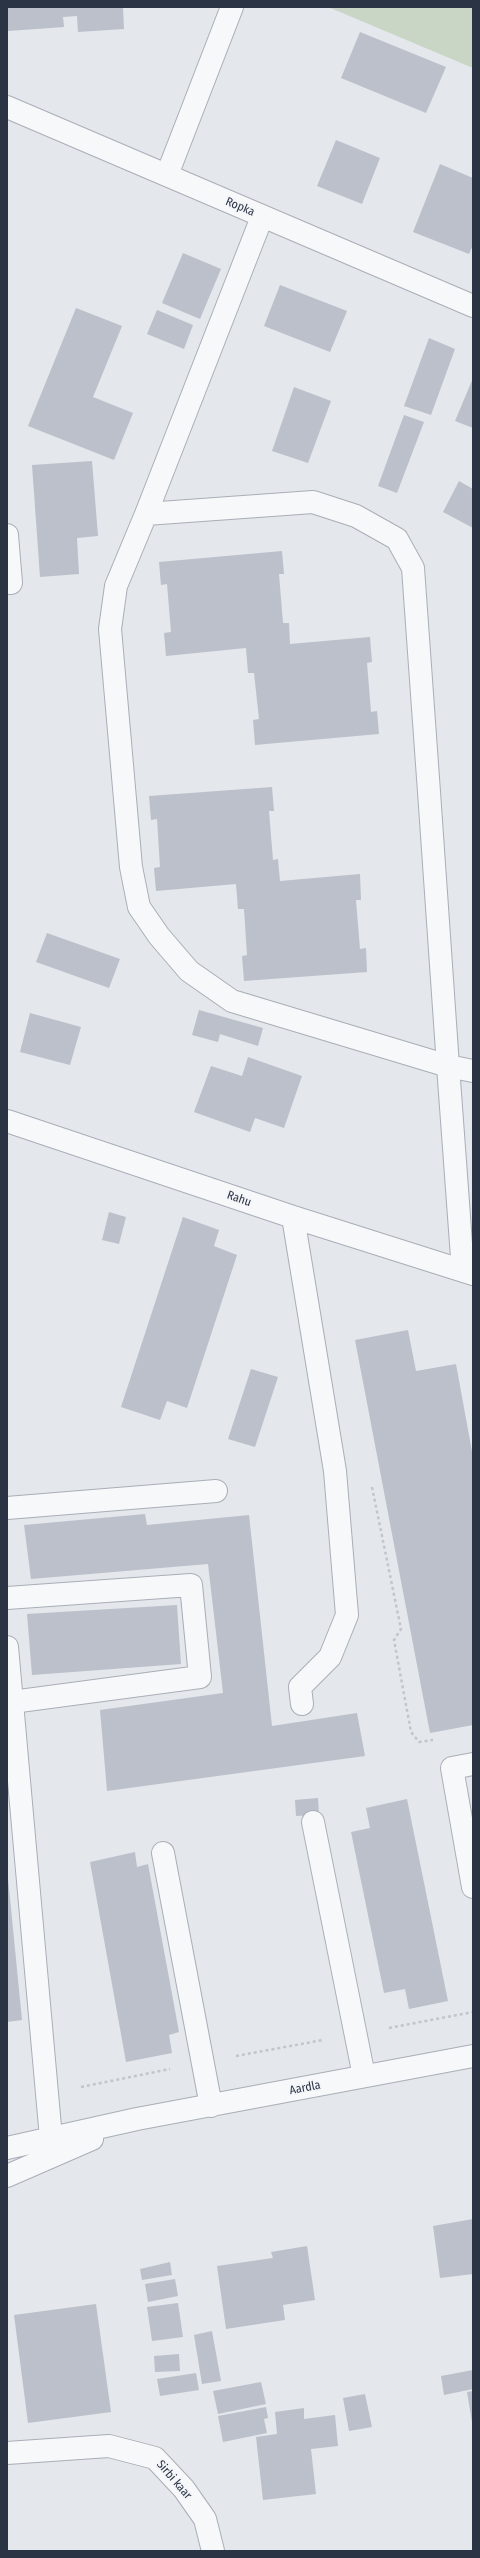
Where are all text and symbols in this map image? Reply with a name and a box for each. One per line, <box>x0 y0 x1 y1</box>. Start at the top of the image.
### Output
street label: Ropka <box>223 194 257 220</box>
street label: Rahu <box>225 1188 253 1210</box>
street label: Aardla <box>288 2078 322 2098</box>
street label: Sirbi kaar <box>153 2458 195 2502</box>

